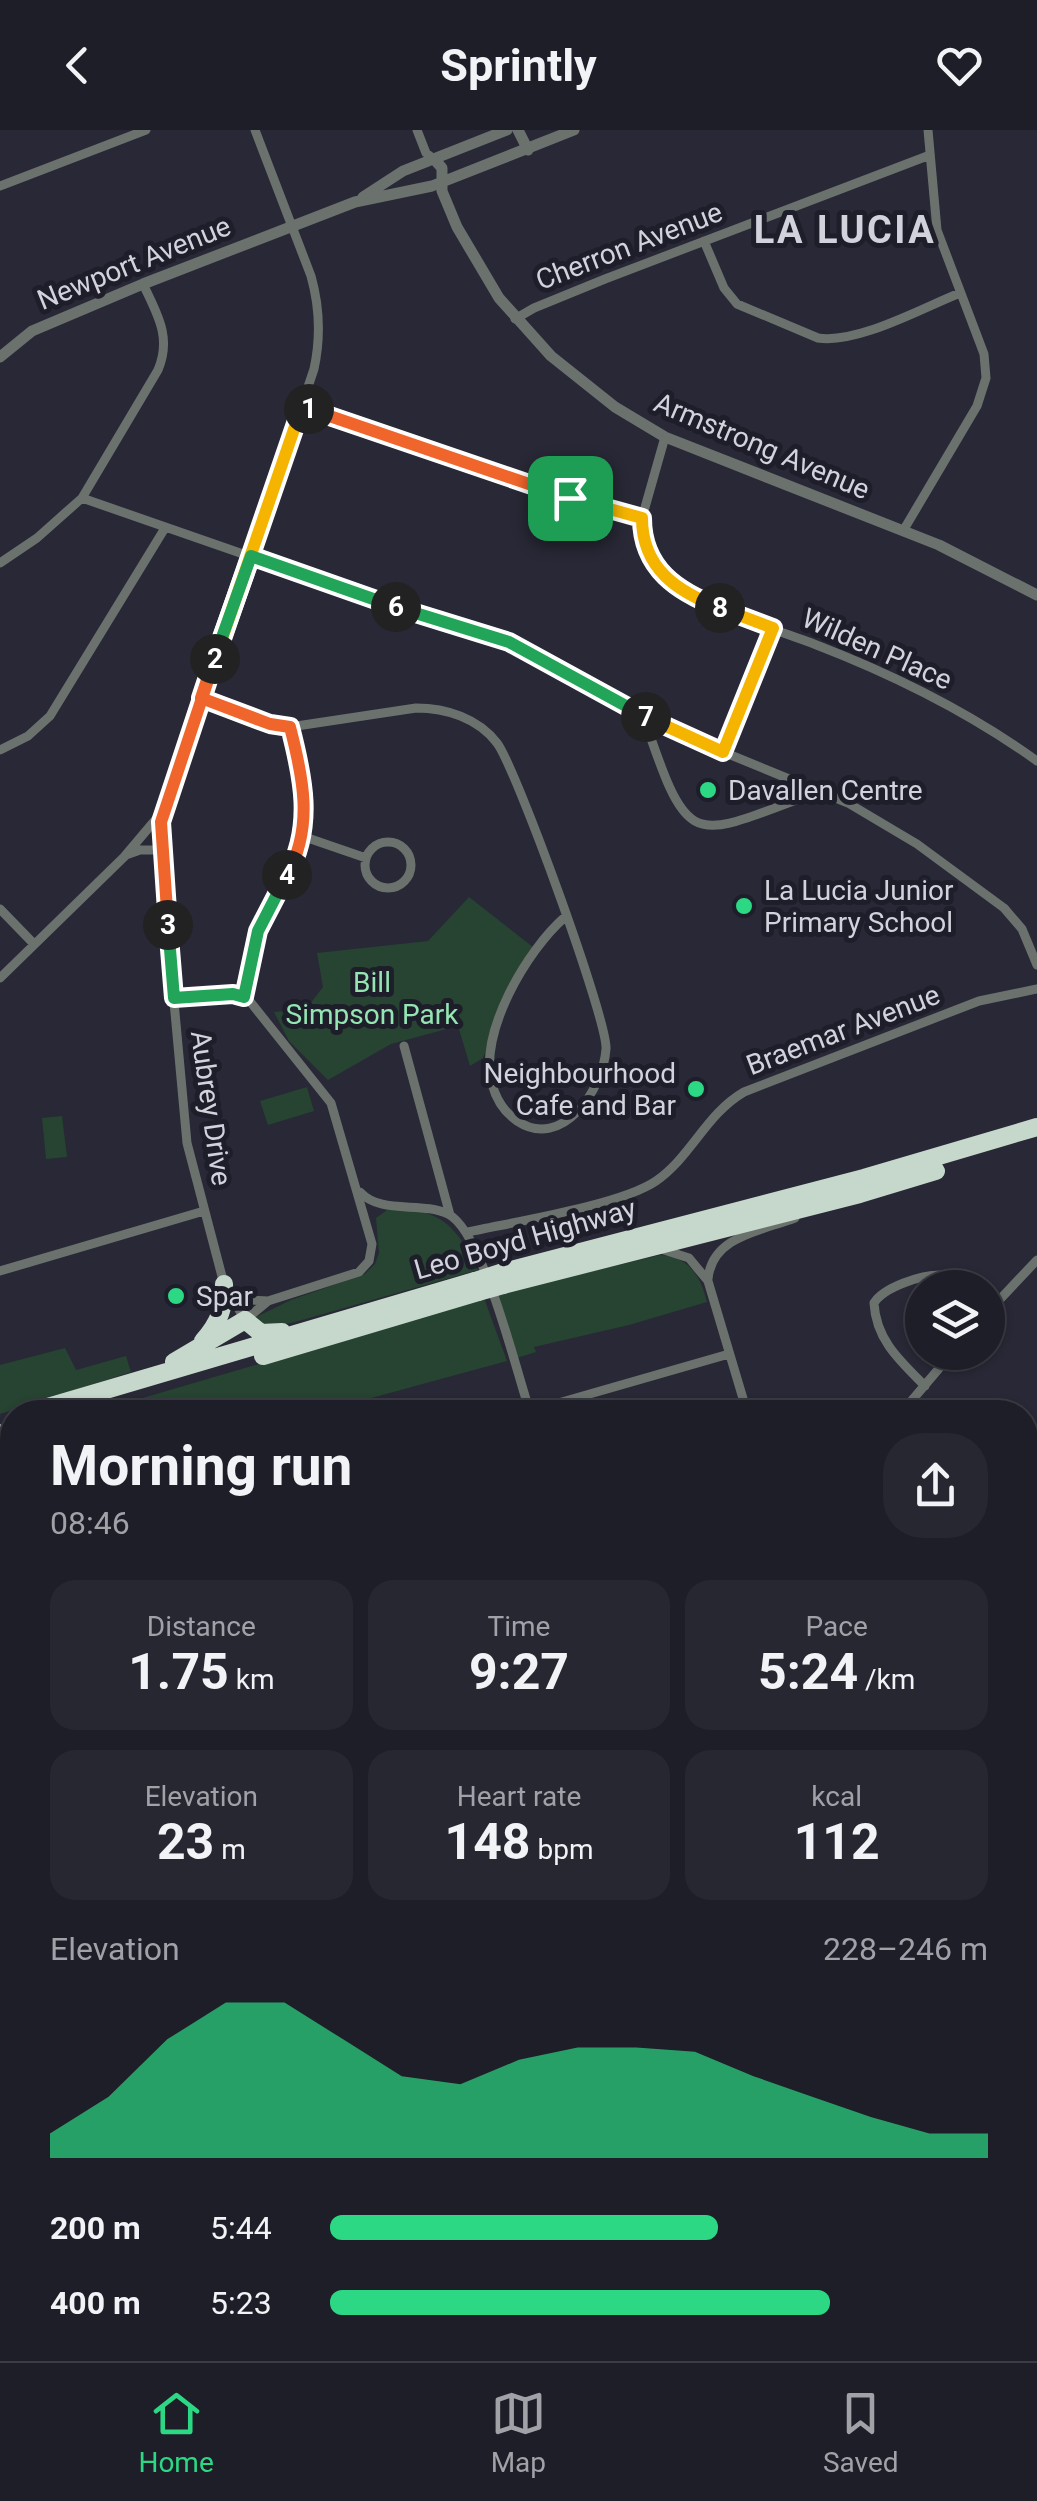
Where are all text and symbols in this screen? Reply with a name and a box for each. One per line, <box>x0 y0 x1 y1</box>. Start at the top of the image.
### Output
icon: back <box>50 38 105 93</box>
icon: heart <box>932 38 987 93</box>
text: Sprintly <box>440 39 597 92</box>
street label: Cherron Avenue <box>531 195 727 297</box>
district label: LA LUCIA <box>754 208 936 252</box>
street label: Newport Avenue <box>33 209 235 317</box>
pin: 1 <box>284 384 334 434</box>
street label: Armstrong Avenue <box>649 386 875 506</box>
text: 1 <box>301 392 317 425</box>
pin <box>528 456 613 541</box>
icon: arrive <box>543 471 598 526</box>
pin: 6 <box>371 582 421 632</box>
pin: 8 <box>695 583 745 633</box>
text: 6 <box>388 590 404 623</box>
text: 8 <box>712 591 728 624</box>
street label: Wilden Place <box>797 601 957 697</box>
pin: 2 <box>190 634 240 684</box>
text: 2 <box>207 642 223 675</box>
pin: 7 <box>621 692 671 742</box>
text: 7 <box>638 700 654 733</box>
place label: Davallen Centre <box>728 774 923 807</box>
marker: Davallen Centre <box>697 779 719 801</box>
pin: 4 <box>262 850 312 900</box>
text: 4 <box>279 858 295 891</box>
place label: La Lucia Junior Primary School <box>764 874 954 939</box>
marker: La Lucia Junior Primary School <box>733 895 755 917</box>
pin: 3 <box>143 900 193 950</box>
text: 3 <box>160 908 176 941</box>
park label: Bill Simpson Park <box>286 966 459 1031</box>
street label: Braemar Avenue <box>742 978 944 1082</box>
street label: Aubrey Drive <box>184 1028 238 1188</box>
place label: Neighbourhood Cafe and Bar <box>483 1057 677 1122</box>
marker: Neighbourhood Cafe and Bar <box>685 1078 707 1100</box>
street label: Leo Boyd Highway <box>410 1192 640 1286</box>
map controls <box>905 1270 1005 1370</box>
button: layers <box>905 1270 1005 1370</box>
place label: Spar <box>196 1280 254 1313</box>
marker: Spar <box>165 1285 187 1307</box>
button: share <box>883 1433 988 1538</box>
text: Morning run <box>50 1434 352 1498</box>
text: 08:46 <box>50 1504 130 1542</box>
text: Distance <box>147 1610 256 1643</box>
text: Time <box>488 1610 550 1643</box>
text: Pace <box>806 1610 868 1643</box>
text: 1.75 <box>128 1643 229 1701</box>
text: 9:27 <box>469 1643 569 1701</box>
text: 5:24 <box>758 1643 858 1701</box>
text: km <box>229 1663 274 1696</box>
text: /km <box>858 1663 915 1696</box>
text: Elevation <box>145 1780 258 1813</box>
text: Heart rate <box>457 1780 581 1813</box>
text: kcal <box>811 1780 862 1813</box>
text: 23 <box>157 1813 214 1871</box>
text: 148 <box>444 1813 531 1871</box>
text: 112 <box>794 1813 880 1871</box>
text: m <box>214 1833 246 1866</box>
text: bpm <box>531 1833 594 1866</box>
text: Elevation <box>50 1930 180 1968</box>
text: 228–246 m <box>823 1930 988 1968</box>
text: 200 m <box>50 2209 141 2247</box>
text: 5:44 <box>210 2209 272 2247</box>
text: 400 m <box>50 2284 141 2322</box>
text: 5:23 <box>210 2284 272 2322</box>
tab: Home <box>138 2386 214 2479</box>
tab: Map <box>491 2386 546 2479</box>
tab: Saved <box>823 2386 899 2479</box>

